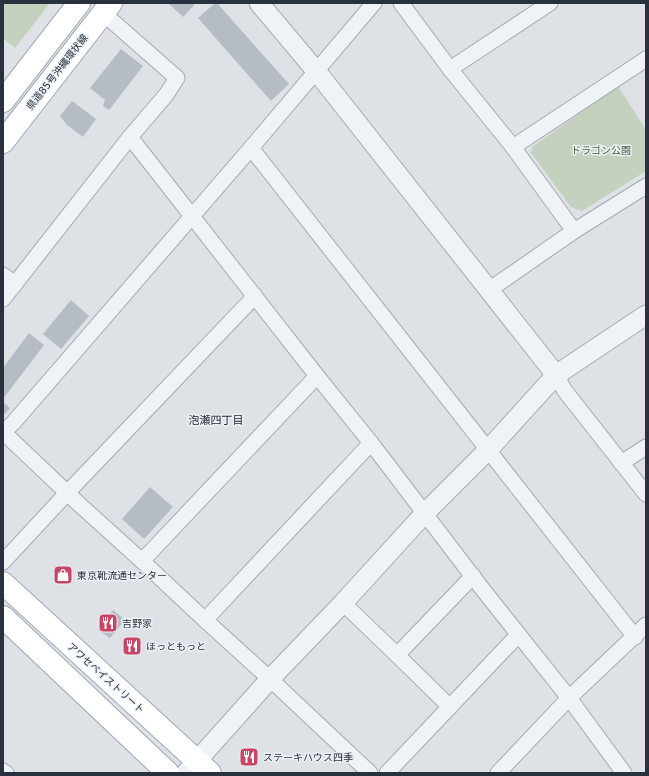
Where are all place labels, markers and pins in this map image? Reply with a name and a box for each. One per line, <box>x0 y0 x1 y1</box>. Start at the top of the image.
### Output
shop icon: 東京靴流通センター <box>52 564 74 586</box>
place label: 東京靴流通センター <box>77 570 167 581</box>
restaurant icon: 吉野家 <box>97 612 119 634</box>
place label: 吉野家 <box>122 618 152 629</box>
restaurant icon: ほっともっと <box>121 635 143 657</box>
place label: ほっともっと <box>146 641 206 652</box>
restaurant icon: ステーキハウス四季 <box>238 746 260 768</box>
place label: ステーキハウス四季 <box>263 752 353 763</box>

